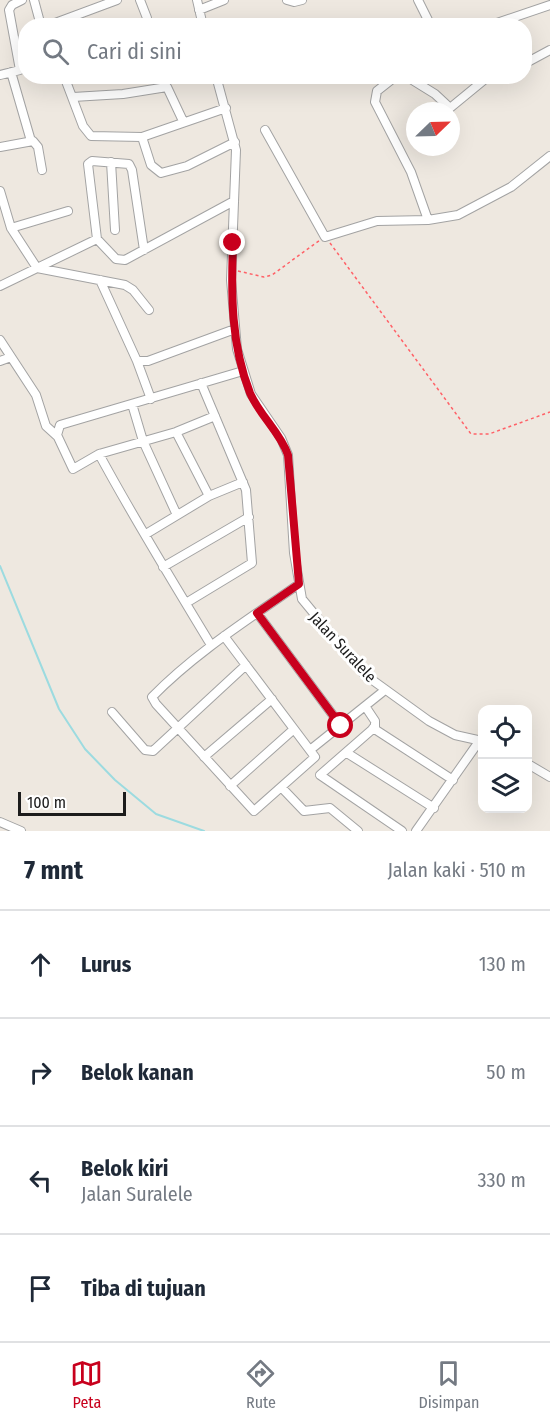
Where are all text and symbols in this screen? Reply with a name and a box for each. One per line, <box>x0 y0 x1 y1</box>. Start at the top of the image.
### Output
search box <box>18 18 532 84</box>
icon: search <box>39 35 72 68</box>
text: Cari di sini <box>87 38 182 65</box>
north arrow <box>406 102 460 156</box>
route end <box>219 229 245 255</box>
street label: Jalan Suralele <box>306 608 380 686</box>
map controls <box>478 705 532 813</box>
button: locate <box>478 705 532 759</box>
route start <box>327 712 353 738</box>
button: layers <box>478 759 532 813</box>
scale bar <box>18 789 126 816</box>
text: 100 m <box>27 793 66 812</box>
text: 7 mnt <box>24 855 83 886</box>
text: Jalan kaki · 510 m <box>387 858 526 882</box>
icon: ahead <box>24 948 57 981</box>
text: Lurus <box>81 951 131 978</box>
text: 130 m <box>479 952 526 976</box>
icon: right <box>24 1056 57 1089</box>
text: Belok kanan <box>81 1059 194 1086</box>
text: 50 m <box>486 1060 526 1084</box>
text: Belok kiri <box>81 1155 169 1182</box>
icon: left <box>24 1164 57 1197</box>
text: 330 m <box>477 1168 526 1192</box>
text: Jalan Suralele <box>81 1182 193 1206</box>
icon: arrive <box>24 1272 57 1305</box>
text: Tiba di tujuan <box>81 1275 206 1302</box>
tab: Peta <box>70 1357 103 1412</box>
tab: Rute <box>244 1357 277 1412</box>
tab: Disimpan <box>418 1357 480 1412</box>

